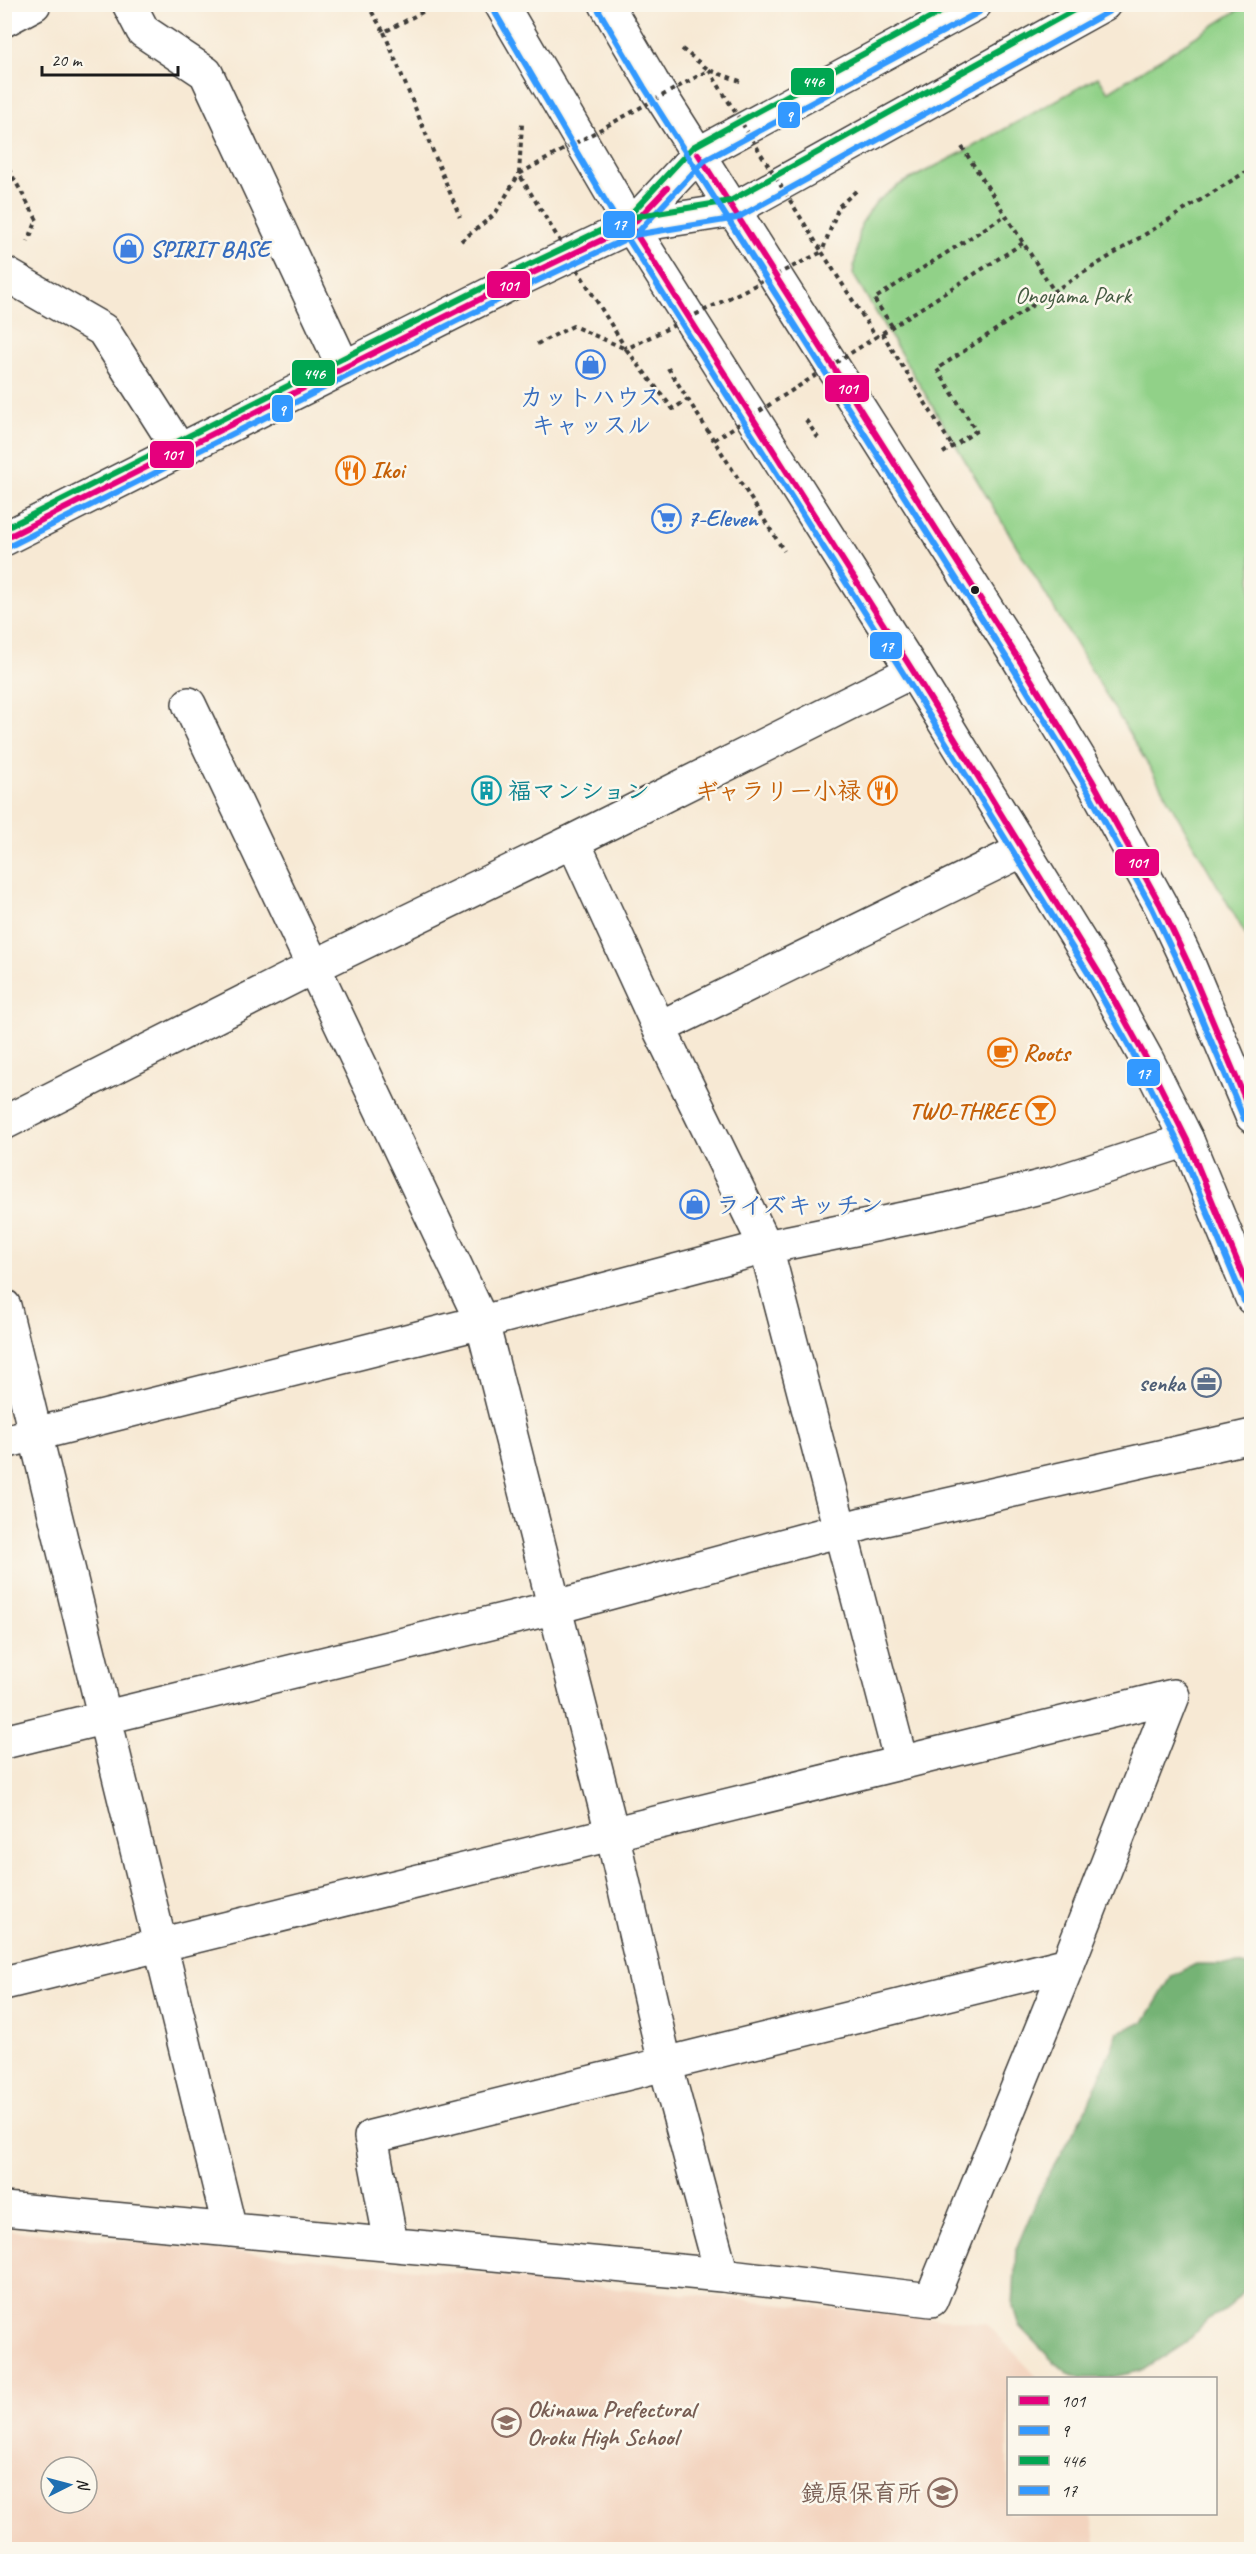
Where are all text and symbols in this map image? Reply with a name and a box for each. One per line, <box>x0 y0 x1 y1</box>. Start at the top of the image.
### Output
scale bar <box>42 39 178 77</box>
text: 20 m <box>51 49 84 71</box>
line badge: 446 <box>790 67 835 96</box>
text: 446 <box>802 72 825 92</box>
line badge: 9 <box>777 101 801 129</box>
text: 9 <box>785 106 794 126</box>
line badge: 17 <box>602 210 636 239</box>
text: 17 <box>612 215 628 235</box>
shop icon: SPIRIT BASE <box>113 233 145 265</box>
place label: SPIRIT BASE <box>150 234 273 264</box>
line badge: 101 <box>486 270 531 299</box>
text: 101 <box>497 276 521 296</box>
park label: Onoyama Park <box>1015 280 1133 310</box>
shop icon: カットハウス キャッスル <box>575 348 607 380</box>
line badge: 446 <box>291 359 336 387</box>
text: 446 <box>303 364 326 384</box>
line badge: 101 <box>824 374 870 403</box>
text: 101 <box>836 379 860 399</box>
place label: カットハウス キャッスル <box>520 382 662 440</box>
line badge: 9 <box>271 394 294 423</box>
text: 9 <box>278 400 287 420</box>
line badge: 101 <box>149 440 195 469</box>
text: 101 <box>161 445 185 465</box>
restaurant icon: Ikoi <box>334 454 366 486</box>
place label: Ikoi <box>371 455 407 485</box>
supermarket icon: 7-Eleven <box>650 502 682 534</box>
place label: 7-Eleven <box>687 503 760 533</box>
unlabelled marker <box>969 584 981 596</box>
line badge: 17 <box>869 631 903 660</box>
text: 17 <box>879 637 895 657</box>
building icon: 福マンション <box>471 775 503 807</box>
restaurant icon: ギャラリー小禄 <box>866 775 898 807</box>
place label: 福マンション <box>508 776 650 806</box>
place label: ギャラリー小禄 <box>694 776 861 806</box>
line badge: 101 <box>1114 848 1160 877</box>
text: 101 <box>1126 853 1150 873</box>
cafe icon: Roots <box>986 1037 1018 1069</box>
place label: Roots <box>1023 1038 1072 1068</box>
line badge: 17 <box>1126 1058 1161 1087</box>
text: 17 <box>1136 1064 1152 1084</box>
bar icon: TWO-THREE <box>1024 1095 1056 1127</box>
place label: TWO-THREE <box>909 1096 1023 1126</box>
shop icon: ライズキッチン <box>679 1189 711 1221</box>
place label: ライズキッチン <box>716 1190 884 1220</box>
office icon: senka <box>1190 1367 1222 1399</box>
place label: senka <box>1139 1368 1187 1398</box>
legend <box>1007 2377 1217 2515</box>
text: 101 <box>1061 2390 1086 2412</box>
place label: Okinawa Prefectural Oroku High School <box>527 2394 700 2452</box>
school or university icon: Okinawa Prefectural Oroku High School <box>490 2407 522 2439</box>
text: 9 <box>1061 2420 1071 2442</box>
text: 446 <box>1061 2450 1086 2472</box>
north arrow <box>39 2455 99 2515</box>
school or university icon: 鏡原保育所 <box>926 2477 958 2509</box>
text: N <box>72 2478 94 2493</box>
place label: 鏡原保育所 <box>801 2478 921 2508</box>
text: 17 <box>1061 2480 1078 2502</box>

